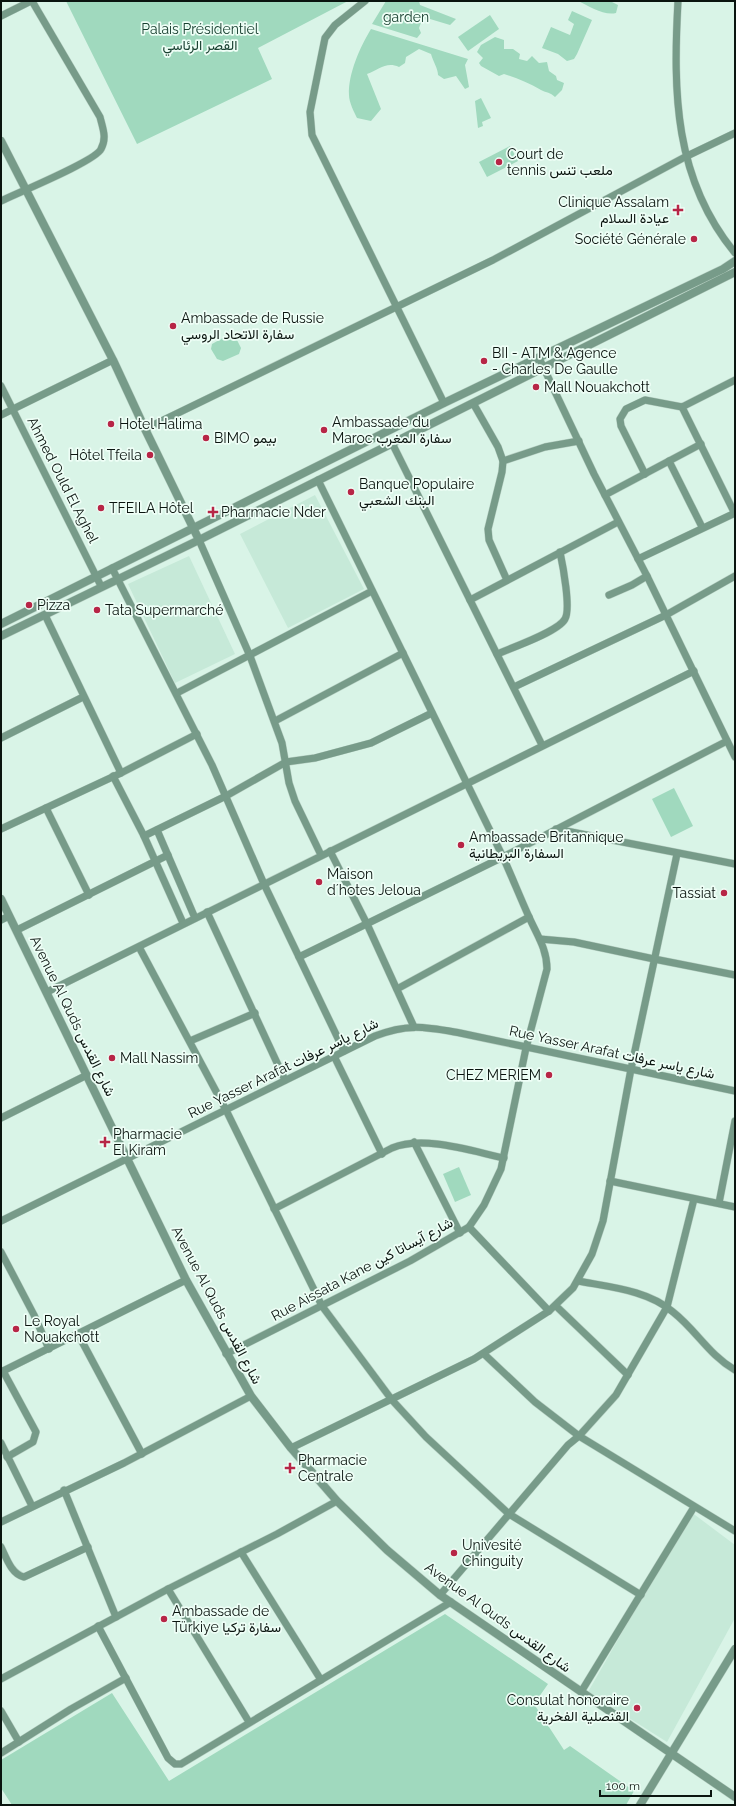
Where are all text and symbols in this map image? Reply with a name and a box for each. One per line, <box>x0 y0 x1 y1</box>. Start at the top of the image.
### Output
park label: garden <box>383 9 429 25</box>
park label: Palais Présidentiel القصر الرئاسي <box>141 21 259 57</box>
place label: Court de tennis ملعب تنس <box>507 146 613 179</box>
marker: Court de tennis ملعب تنس <box>494 157 504 167</box>
place label: Clinique Assalam عيادة السلام <box>558 194 669 227</box>
marker: Clinique Assalam عيادة السلام <box>672 204 684 216</box>
place label: Société Générale <box>575 231 686 247</box>
marker: Société Générale <box>689 234 699 244</box>
place label: Ambassade de Russie سفارة الاتحاد الروسي <box>181 310 324 346</box>
marker: Ambassade de Russie سفارة الاتحاد الروسي <box>168 321 178 331</box>
place label: BII - ATM & Agence - Charles De Gaulle <box>492 345 618 377</box>
marker: BII - ATM & Agence - Charles De Gaulle <box>479 356 489 366</box>
place label: Mall Nouakchott <box>544 379 650 395</box>
marker: Mall Nouakchott <box>531 382 541 392</box>
street label: Ahmed Ould El Aghel <box>24 414 102 546</box>
place label: Ambassade du Maroc سفارة المغرب <box>332 414 451 447</box>
place label: Hotel Halima <box>119 416 202 432</box>
marker: Hotel Halima <box>106 419 116 429</box>
marker: Ambassade du Maroc سفارة المغرب <box>319 425 329 435</box>
place label: BIMO بيمو <box>214 430 277 447</box>
marker: BIMO بيمو <box>201 433 211 443</box>
place label: Hôtel Tfeila <box>69 447 142 463</box>
marker: Hôtel Tfeila <box>145 450 155 460</box>
place label: Banque Populaire البنك الشعبي <box>359 476 474 512</box>
marker: Banque Populaire البنك الشعبي <box>346 487 356 497</box>
place label: TFEILA Hôtel <box>109 500 194 516</box>
marker: TFEILA Hôtel <box>96 503 106 513</box>
place label: Pharmacie Nder <box>221 504 326 520</box>
marker: Pharmacie Nder <box>208 507 218 517</box>
place label: Pizza <box>37 597 70 613</box>
marker: Pizza <box>24 600 34 610</box>
place label: Tata Supermarché <box>105 602 223 618</box>
marker: Tata Supermarché <box>92 605 102 615</box>
place label: Ambassade Britannique السفارة البريطانية <box>469 829 623 862</box>
marker: Ambassade Britannique السفارة البريطانية <box>456 840 466 850</box>
place label: Maison d´hotes Jeloua <box>327 866 421 898</box>
marker: Maison d´hotes Jeloua <box>314 877 324 887</box>
place label: Tassiat <box>672 885 716 901</box>
marker: Tassiat <box>719 888 729 898</box>
street label: Avenue Al Quds شارع القدس <box>24 933 119 1100</box>
street label: Rue Yasser Arafat شارع ياسر عرفات <box>185 1015 382 1124</box>
street label: Rue Yasser Arafat شارع ياسر عرفات <box>507 1022 716 1085</box>
place label: Mall Nassim <box>120 1050 198 1066</box>
marker: Mall Nassim <box>107 1053 117 1063</box>
place label: CHEZ MERIEM <box>446 1067 541 1083</box>
marker: CHEZ MERIEM <box>544 1070 554 1080</box>
place label: Pharmacie El Kiram <box>113 1126 182 1158</box>
marker: Pharmacie El Kiram <box>100 1137 110 1147</box>
street label: Rue Aissata Kane شارع آيساتا كين <box>268 1214 457 1326</box>
street label: Avenue Al Quds شارع القدس <box>166 1223 265 1388</box>
place label: Le Royal Nouakchott <box>24 1313 100 1345</box>
marker: Le Royal Nouakchott <box>11 1324 21 1334</box>
place label: Pharmacie Centrale <box>298 1452 367 1484</box>
marker: Pharmacie Centrale <box>285 1463 295 1473</box>
place label: Univesité Chinguity <box>462 1537 524 1569</box>
marker: Univesité Chinguity <box>449 1548 459 1558</box>
street label: Avenue Al Quds شارع القدس <box>420 1559 574 1678</box>
place label: Ambassade de Türkiye سفارة تركيا <box>172 1603 281 1636</box>
marker: Ambassade de Türkiye سفارة تركيا <box>159 1614 169 1624</box>
place label: Consulat honoraire القنصلية الفخرية <box>507 1692 629 1725</box>
marker: Consulat honoraire القنصلية الفخرية <box>632 1703 642 1713</box>
scale bar <box>600 1772 711 1798</box>
text: 100 m <box>606 1779 640 1793</box>

